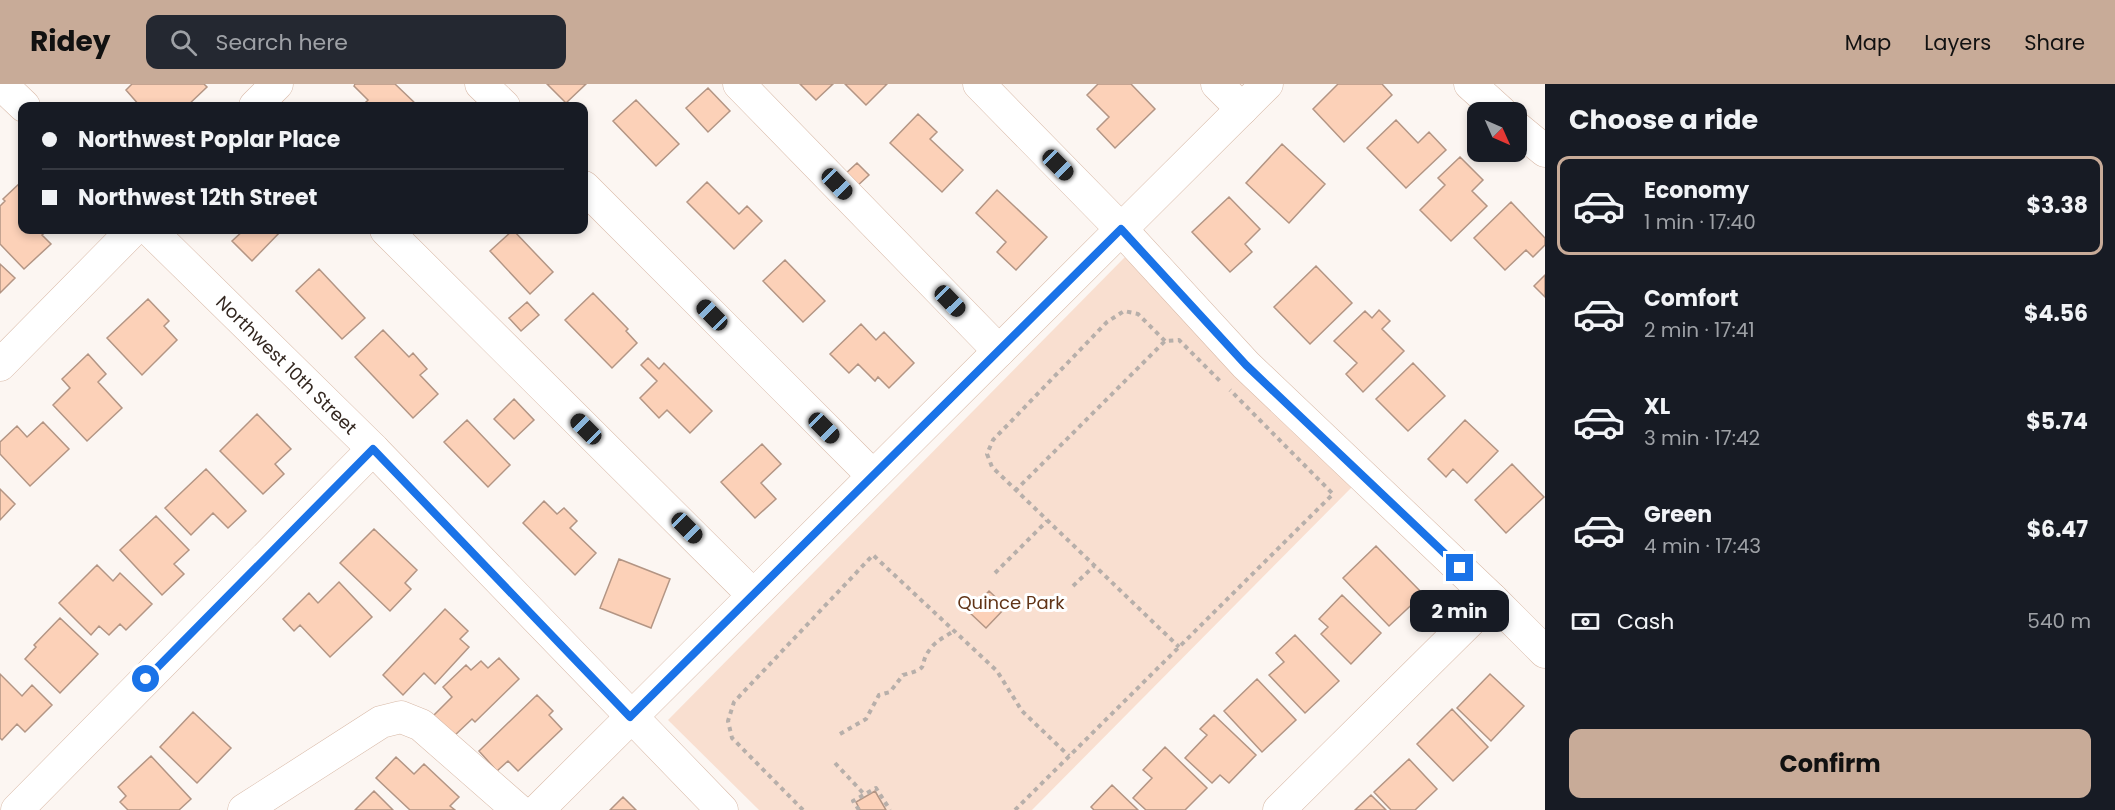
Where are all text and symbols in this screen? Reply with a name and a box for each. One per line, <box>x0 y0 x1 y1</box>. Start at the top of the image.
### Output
search box <box>146 15 566 69</box>
text: Ridey <box>30 22 110 61</box>
icon: search <box>167 26 200 59</box>
text: Search here <box>215 27 348 58</box>
text: Map <box>1845 28 1891 57</box>
text: Layers <box>1924 28 1991 57</box>
text: Share <box>2024 28 2085 57</box>
text: Choose a ride <box>1569 101 1758 138</box>
north arrow <box>1467 102 1527 162</box>
map controls <box>1467 102 1527 162</box>
text: Northwest Poplar Place <box>78 124 340 155</box>
car <box>1039 146 1077 184</box>
car <box>818 165 856 203</box>
text: Economy <box>1644 175 1749 206</box>
icon: car <box>1572 179 1626 233</box>
text: Northwest 12th Street <box>78 182 317 213</box>
text: $3.38 <box>2026 190 2088 221</box>
text: 1 min · 17:40 <box>1644 208 1756 236</box>
car <box>931 282 969 320</box>
text: Comfort <box>1644 283 1738 314</box>
icon: car <box>1572 287 1626 341</box>
street label: Northwest 10th Street <box>211 290 363 439</box>
car <box>693 296 731 334</box>
text: $4.56 <box>2024 298 2088 329</box>
text: 2 min · 17:41 <box>1644 316 1755 344</box>
text: XL <box>1644 391 1670 422</box>
icon: car <box>1572 395 1626 449</box>
text: $5.74 <box>2026 406 2088 437</box>
car <box>805 409 843 447</box>
car <box>567 410 605 448</box>
text: 3 min · 17:42 <box>1644 424 1760 452</box>
text: Green <box>1644 499 1712 530</box>
icon: car <box>1572 503 1626 557</box>
car <box>668 509 706 547</box>
text: $6.47 <box>2027 514 2088 545</box>
text: 4 min · 17:43 <box>1644 532 1761 560</box>
route end <box>1446 554 1473 581</box>
callout: 2 min <box>1410 589 1510 631</box>
park label: Quince Park <box>957 590 1065 615</box>
text: 2 min <box>1431 597 1488 625</box>
icon: cash <box>1569 605 1602 638</box>
text: Cash <box>1617 606 1674 637</box>
text: 540 m <box>2027 607 2091 635</box>
route start <box>132 665 159 692</box>
button: Confirm <box>1569 729 2091 798</box>

